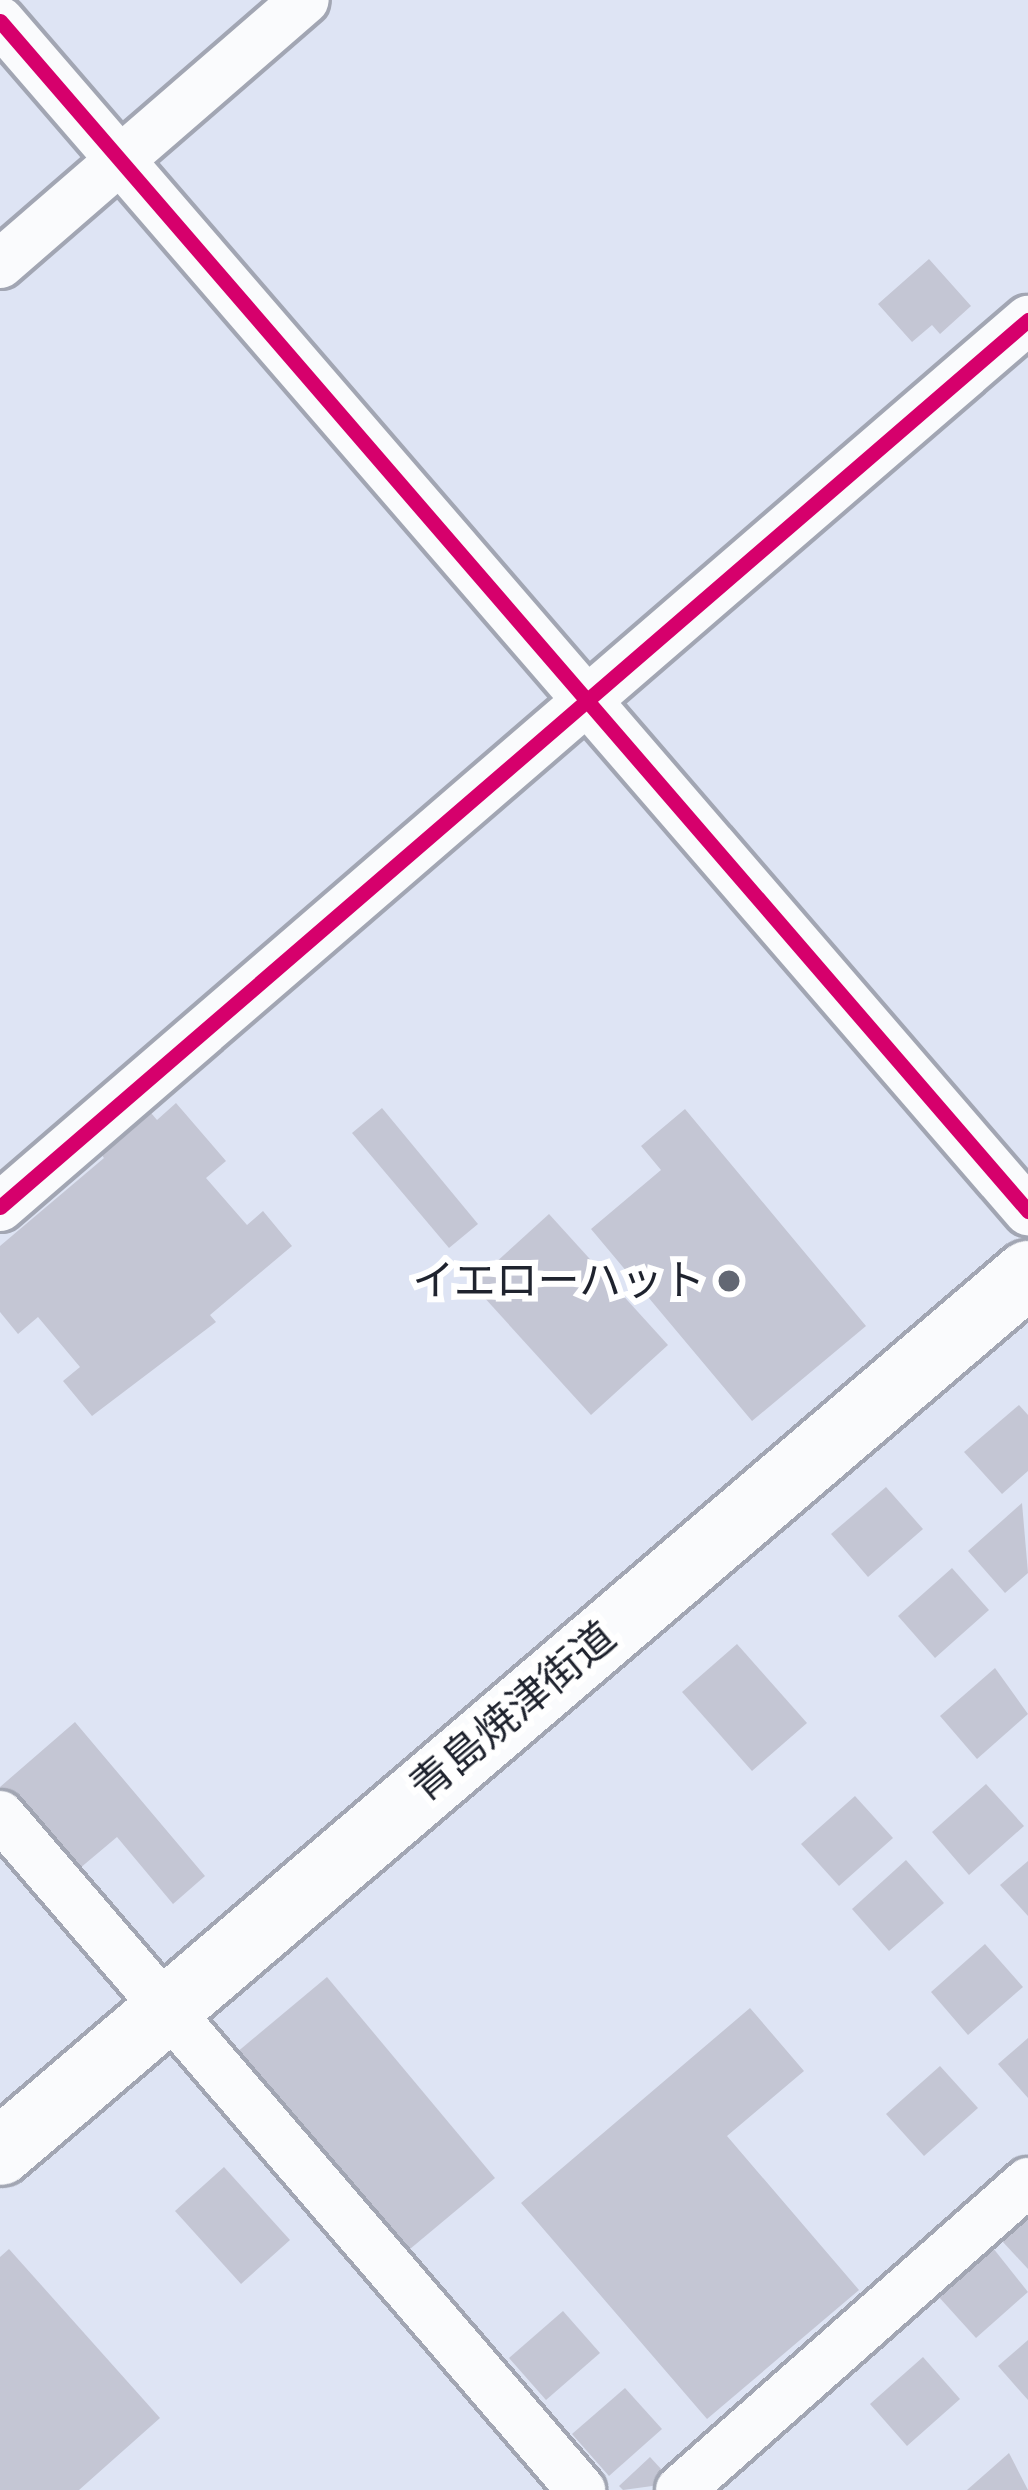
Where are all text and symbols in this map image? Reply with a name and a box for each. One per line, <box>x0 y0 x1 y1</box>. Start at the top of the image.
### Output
place label: イエローハット <box>411 1256 705 1306</box>
marker: イエローハット <box>716 1268 742 1294</box>
street label: 青島焼津街道 <box>400 1612 626 1812</box>

